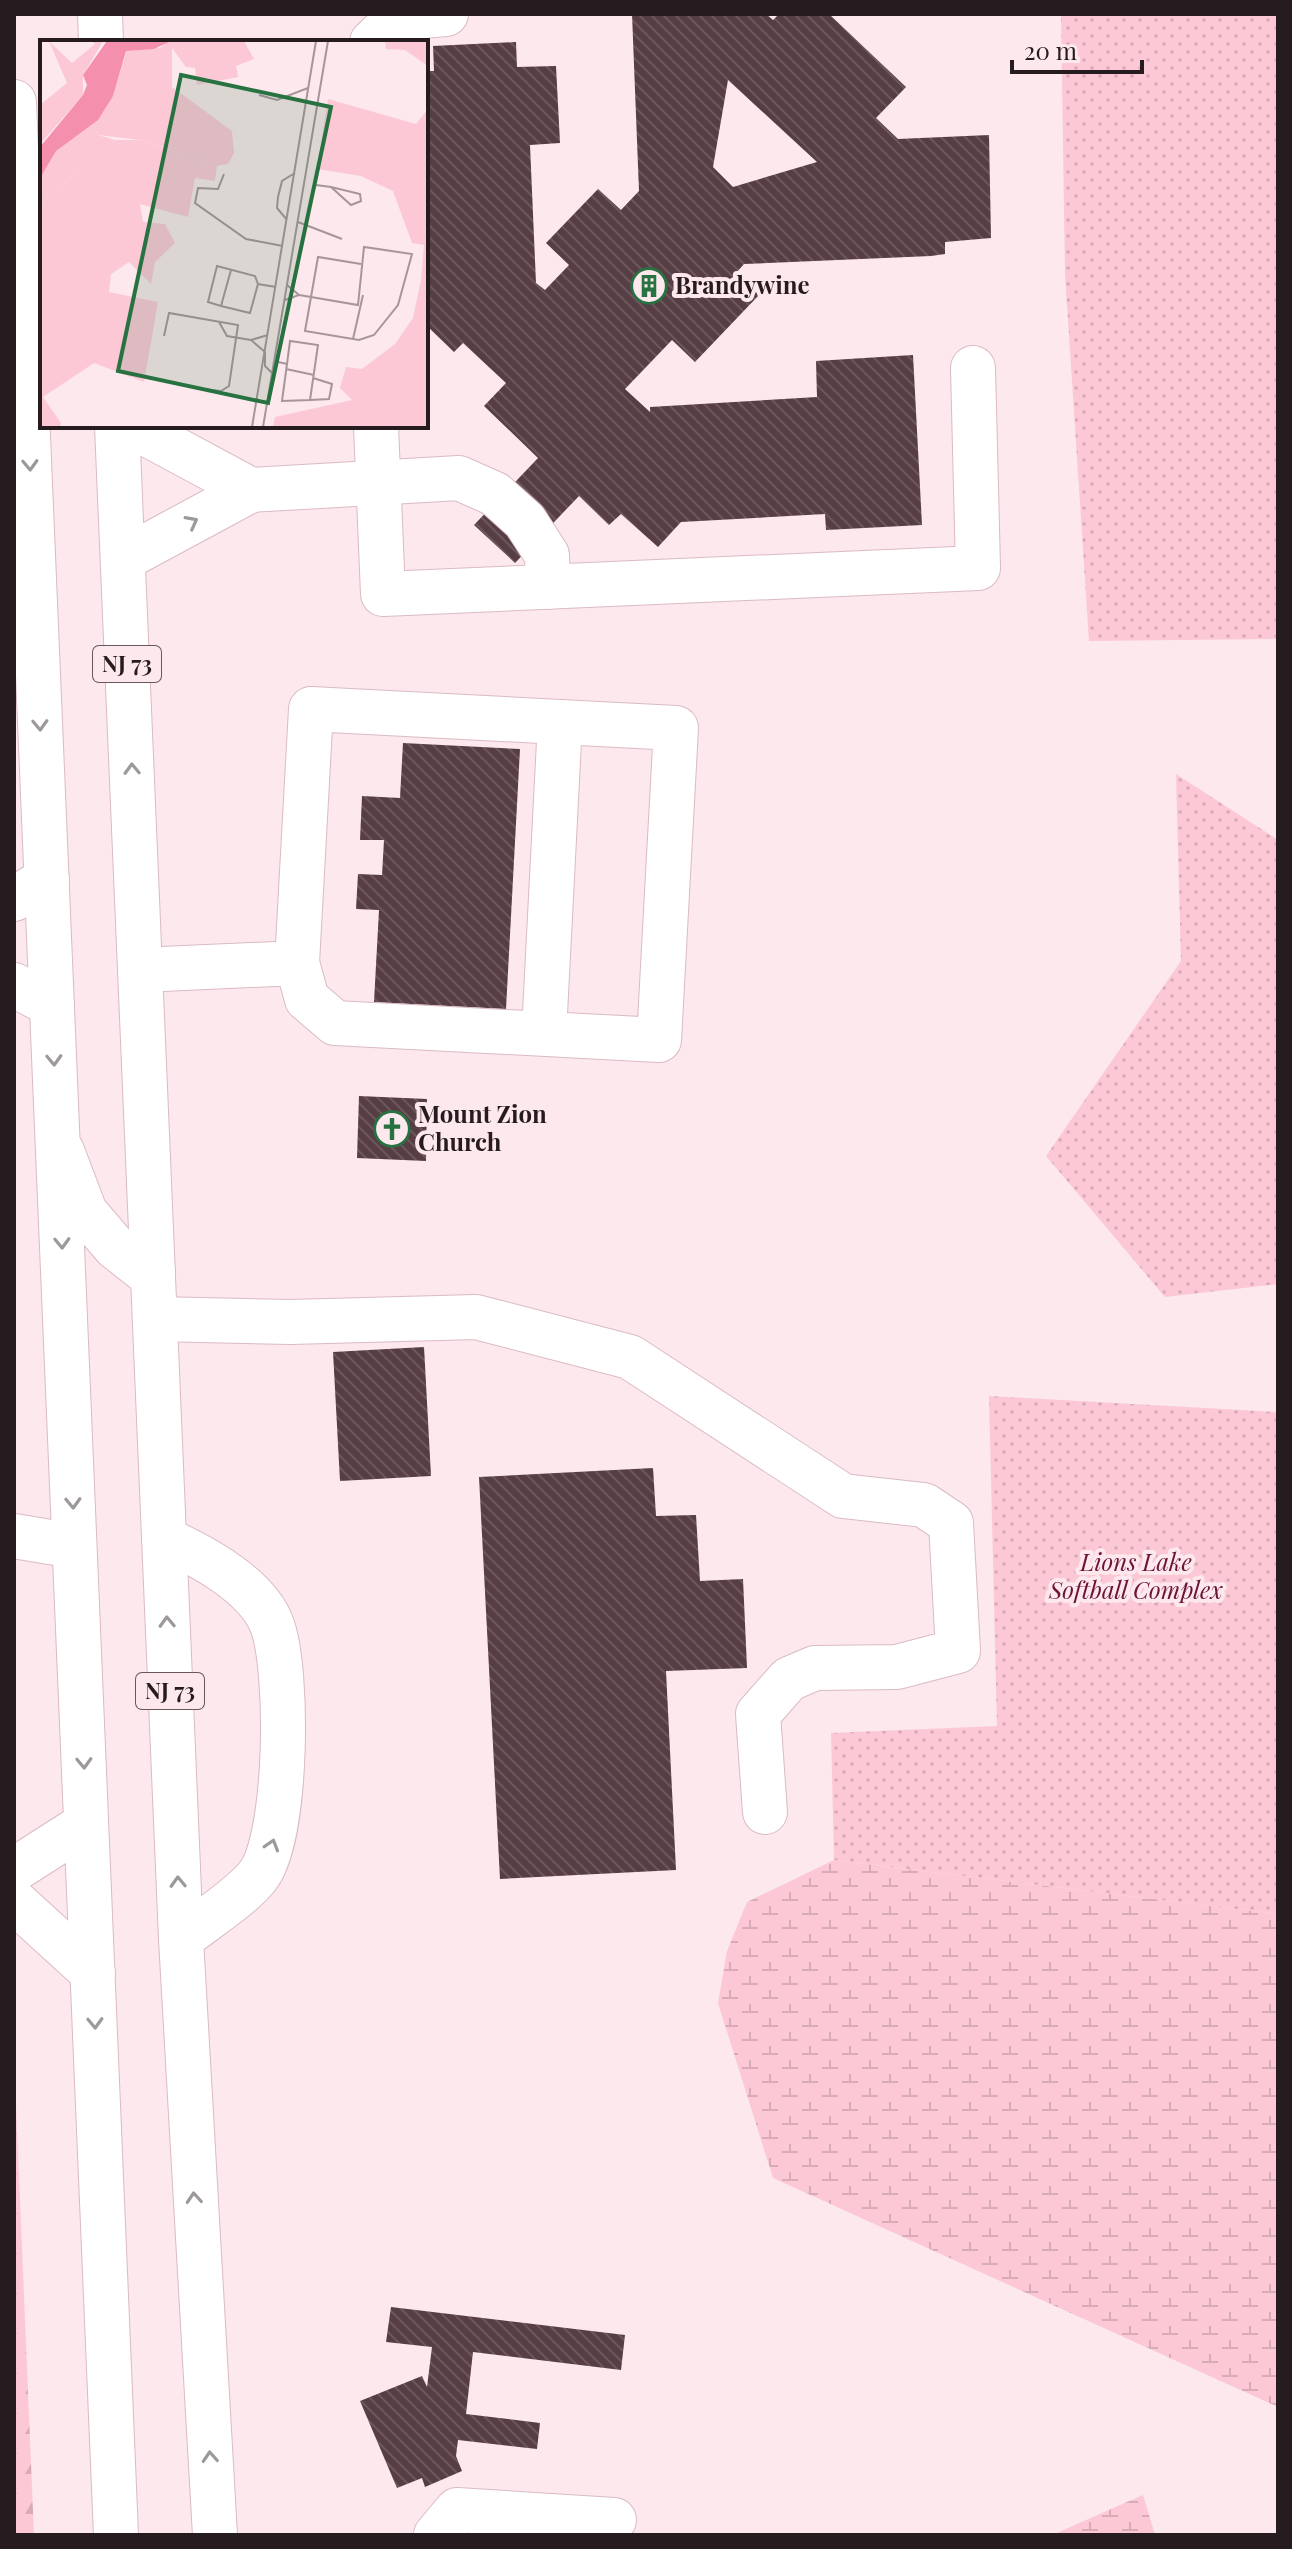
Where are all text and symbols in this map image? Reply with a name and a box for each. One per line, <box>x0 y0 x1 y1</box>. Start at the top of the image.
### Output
scale bar <box>1012 24 1142 74</box>
text: 20 m <box>1024 34 1077 66</box>
inset map <box>40 40 428 428</box>
building icon: Brandywine <box>630 267 668 305</box>
place label: Brandywine <box>675 268 810 300</box>
one-way arrow <box>21 459 38 472</box>
one-way arrow <box>183 517 198 532</box>
road number: NJ 73 <box>93 646 161 682</box>
one-way arrow <box>32 719 49 732</box>
one-way arrow <box>123 762 140 775</box>
one-way arrow <box>46 1054 63 1067</box>
place label: Mount Zion Church <box>418 1097 547 1157</box>
church icon: Mount Zion Church <box>373 1110 411 1148</box>
one-way arrow <box>53 1237 70 1250</box>
one-way arrow <box>64 1497 81 1510</box>
park label: Lions Lake Softball Complex <box>1048 1545 1223 1605</box>
one-way arrow <box>159 1615 176 1628</box>
road number: NJ 73 <box>136 1673 204 1709</box>
one-way arrow <box>75 1757 92 1770</box>
one-way arrow <box>263 1839 279 1852</box>
one-way arrow <box>170 1875 187 1888</box>
one-way arrow <box>86 2017 103 2030</box>
one-way arrow <box>186 2191 203 2204</box>
one-way arrow <box>202 2450 219 2463</box>

